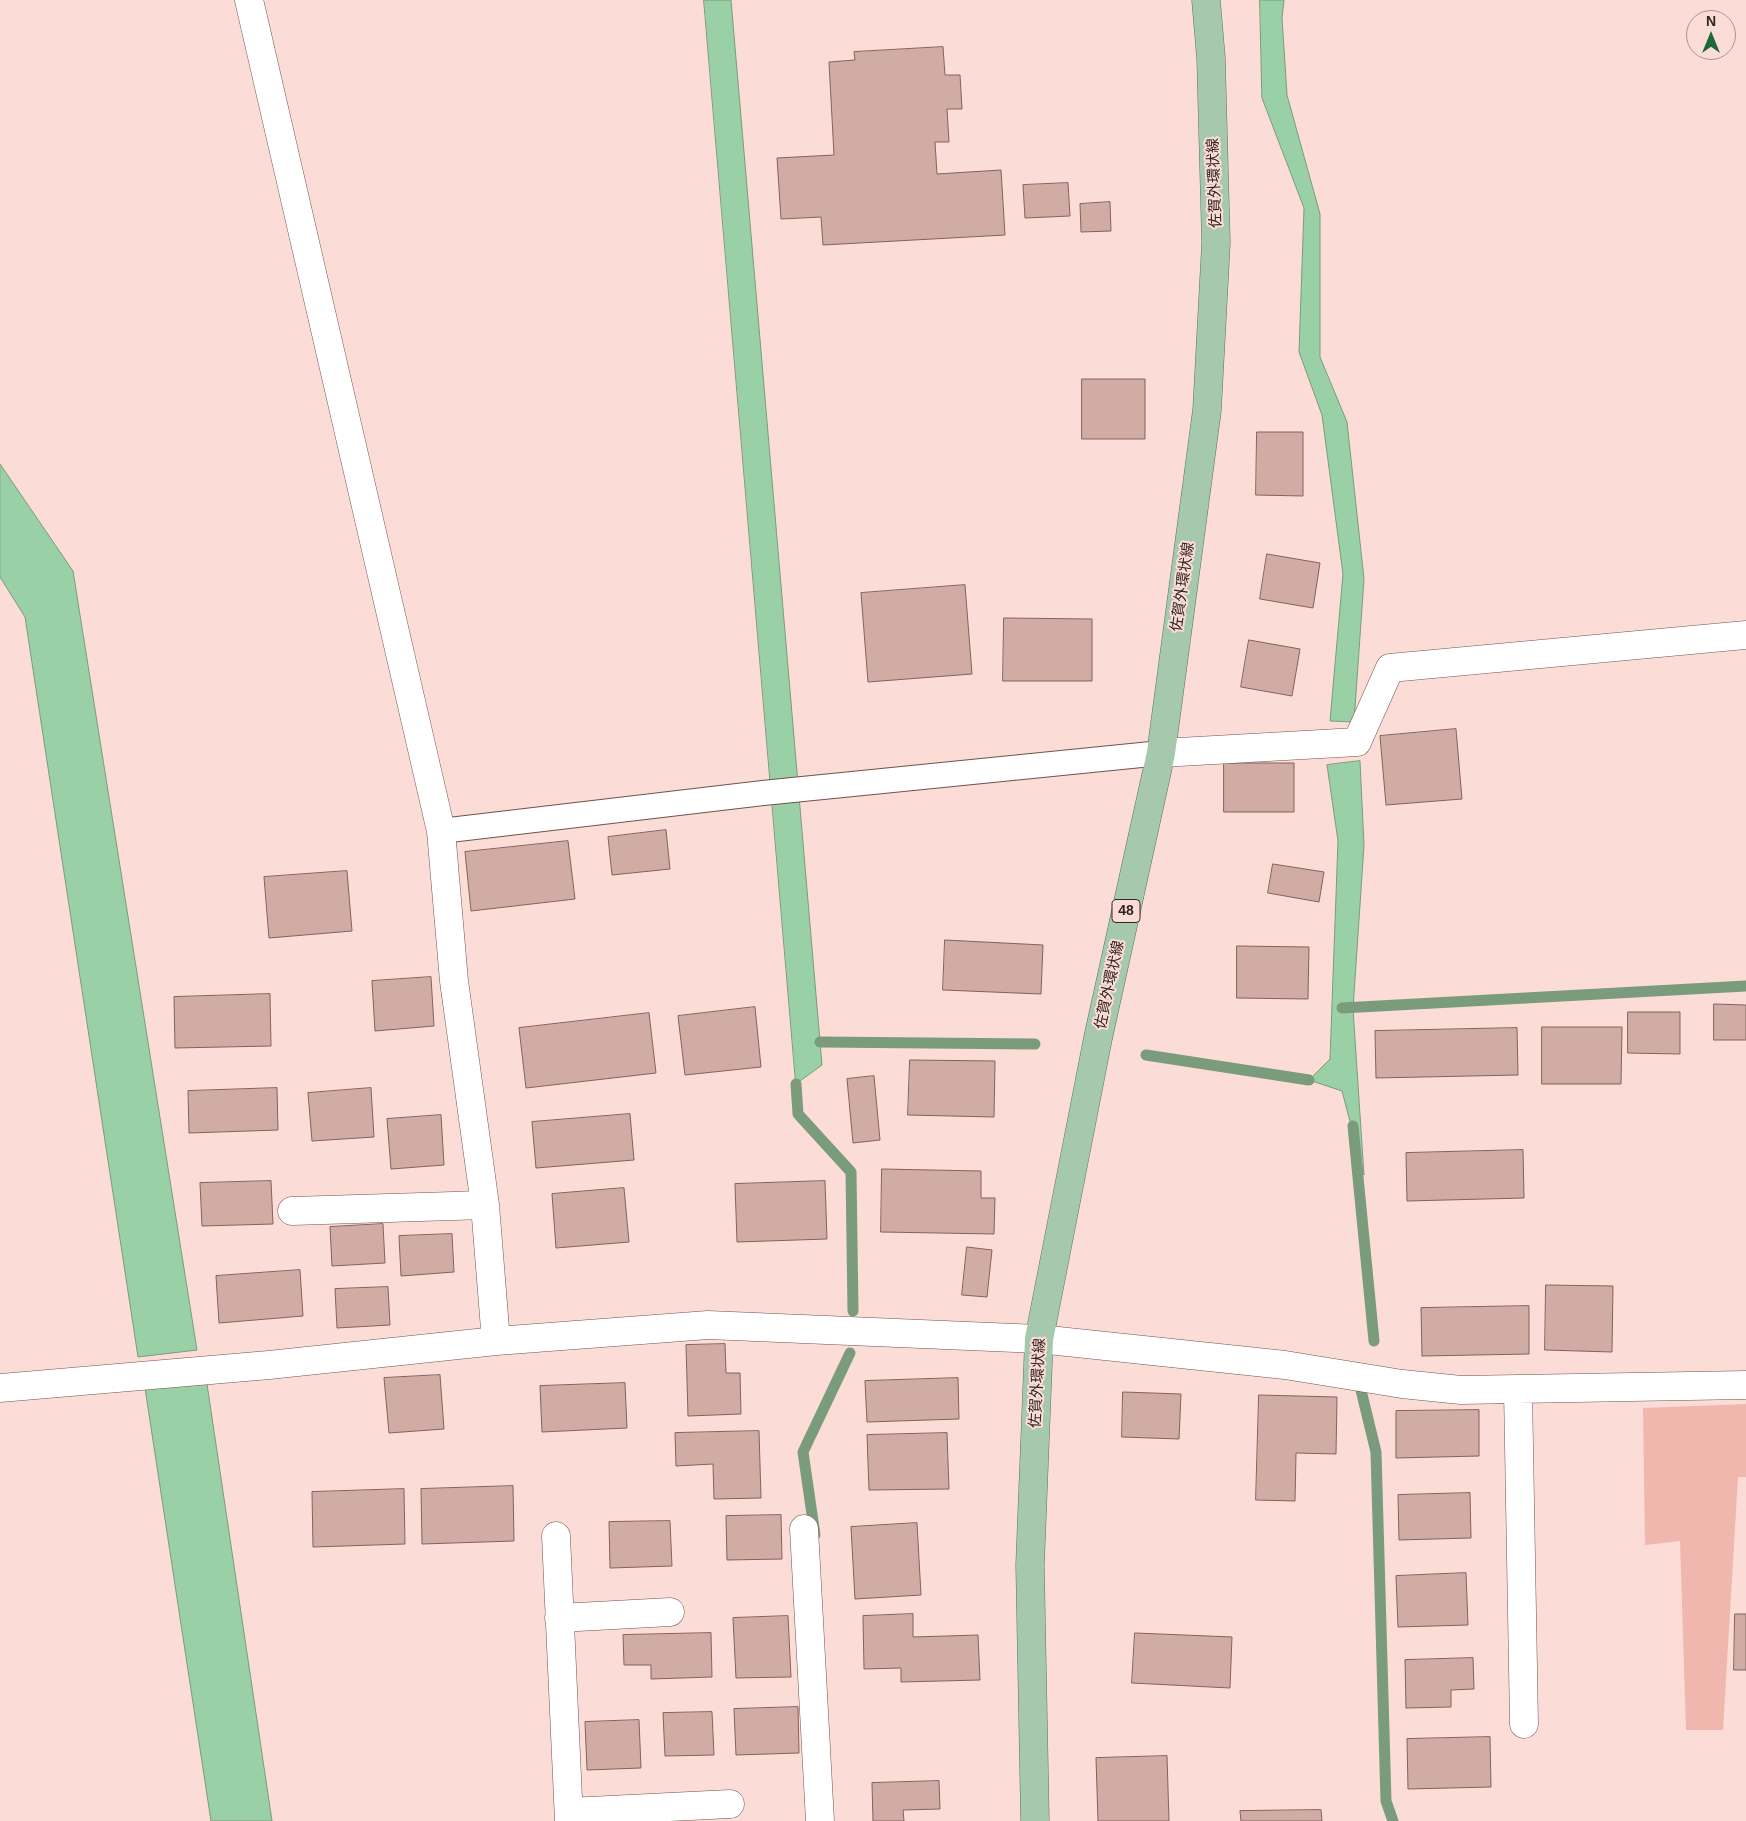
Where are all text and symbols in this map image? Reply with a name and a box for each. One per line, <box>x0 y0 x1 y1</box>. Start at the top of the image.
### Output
north arrow <box>1686 10 1736 60</box>
text: N <box>1706 13 1716 29</box>
street label: 佐賀外環状線 <box>1204 138 1226 228</box>
street label: 佐賀外環状線 <box>1168 541 1198 633</box>
road number: 48 <box>1112 899 1140 922</box>
street label: 佐賀外環状線 <box>1092 939 1128 1031</box>
street label: 佐賀外環状線 <box>1027 1338 1049 1428</box>

